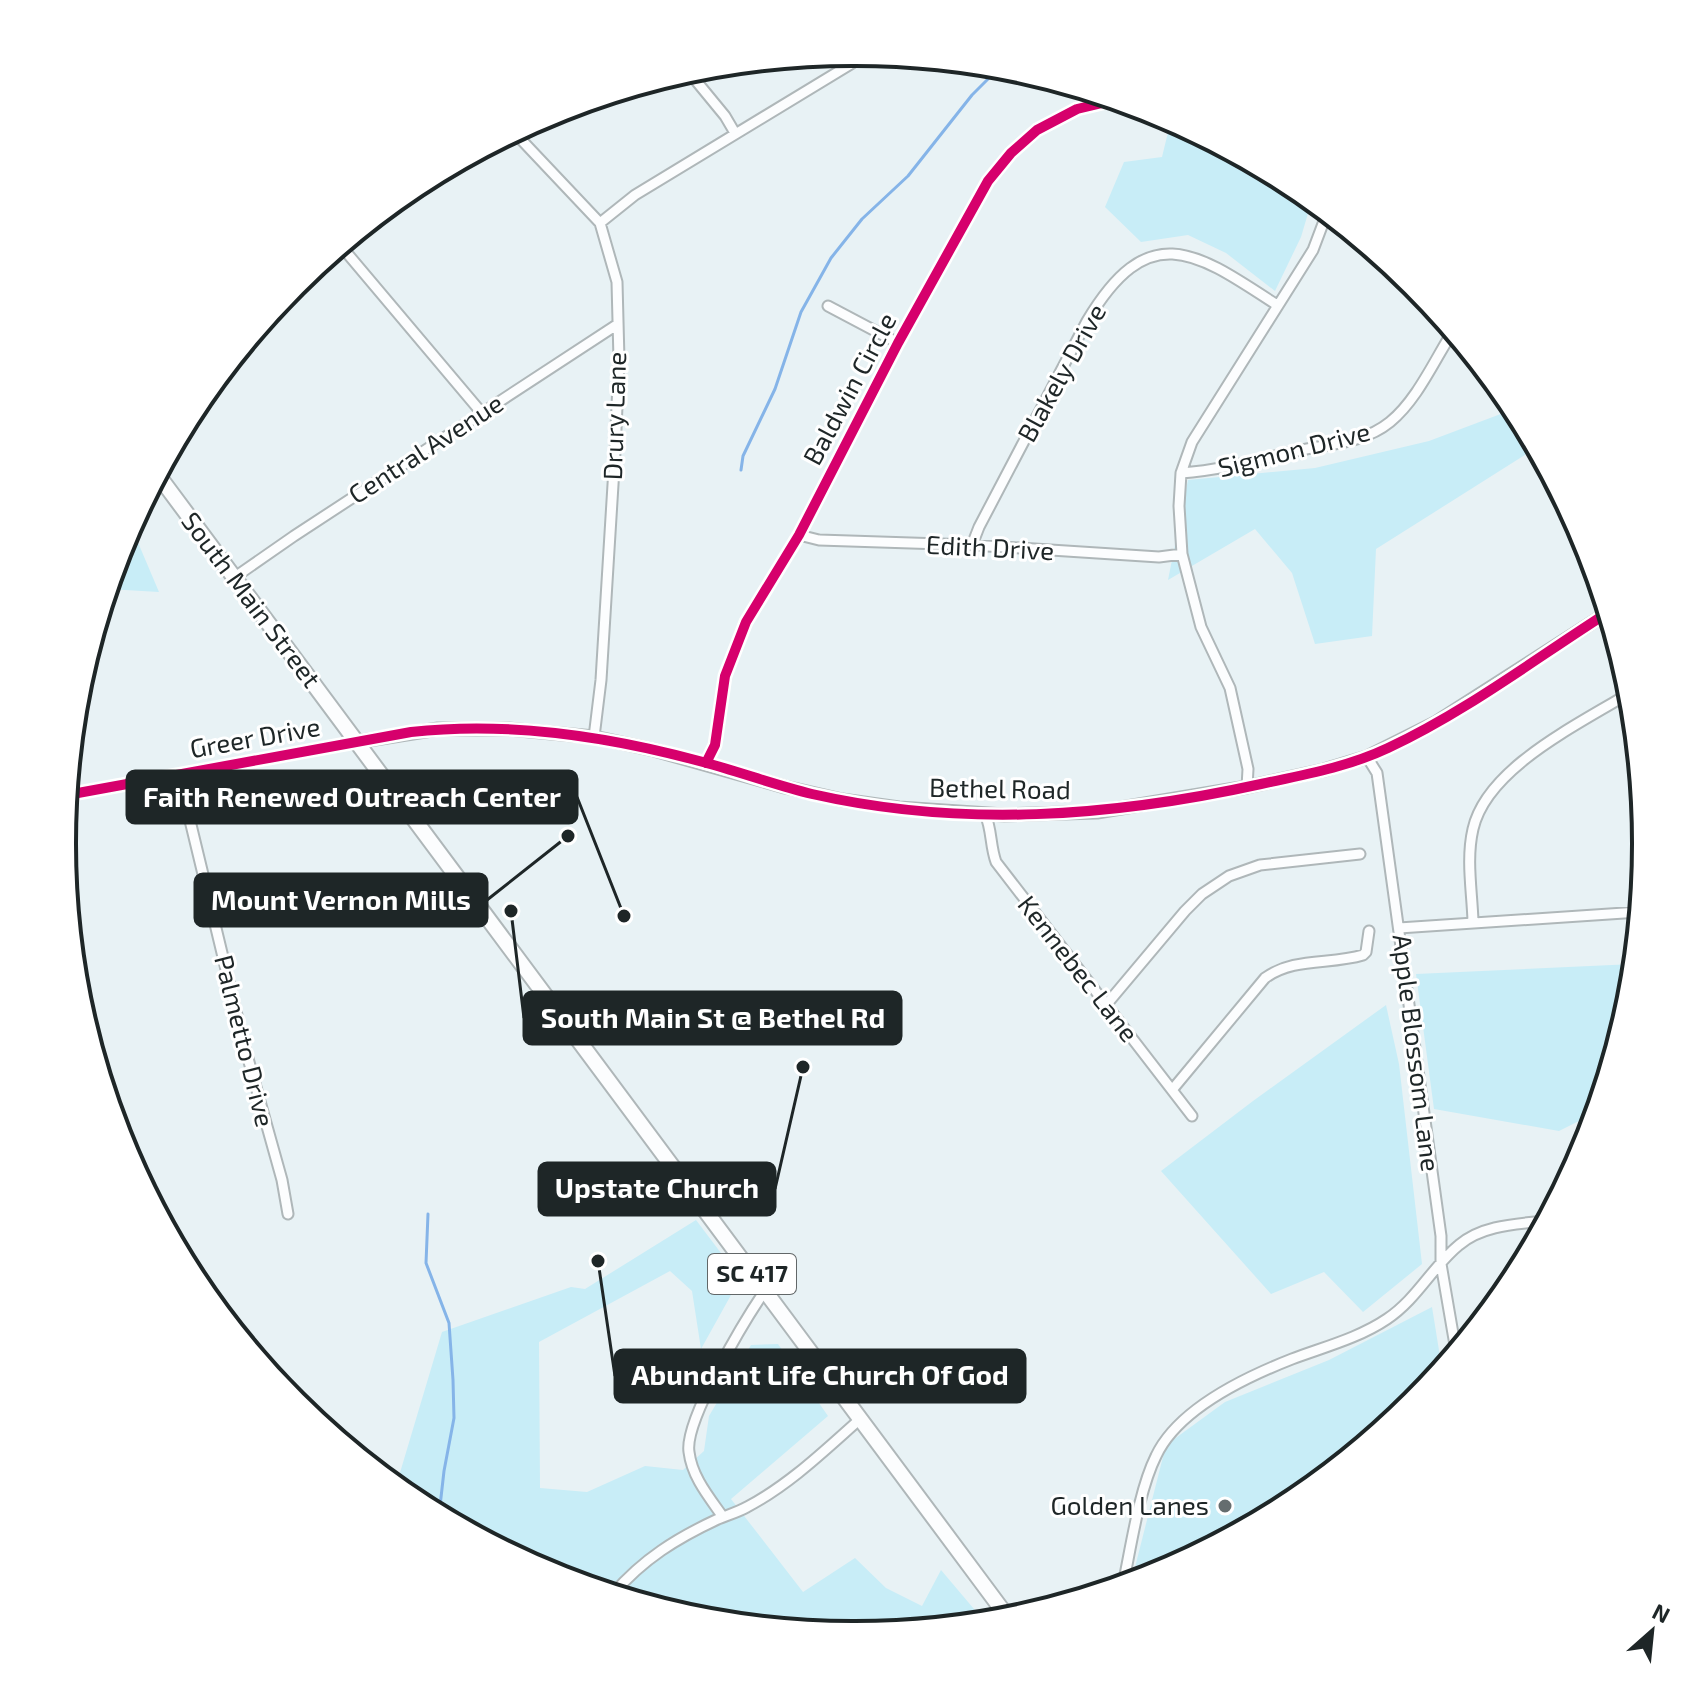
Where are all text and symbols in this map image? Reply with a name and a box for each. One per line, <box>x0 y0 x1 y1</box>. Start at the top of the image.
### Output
street label: Blakely Drive <box>1010 298 1111 447</box>
street label: Baldwin Circle <box>796 307 902 470</box>
street label: Drury Lane <box>596 351 631 481</box>
street label: Central Avenue <box>342 386 508 509</box>
street label: Sigmon Drive <box>1214 415 1373 482</box>
street label: South Main Street <box>176 505 328 693</box>
street label: Edith Drive <box>925 528 1055 565</box>
street label: Greer Drive <box>187 710 322 763</box>
callout: Faith Renewed Outreach Center <box>127 771 577 823</box>
street label: Bethel Road <box>929 771 1071 804</box>
text: Faith Renewed Outreach Center <box>143 779 561 813</box>
callout: Mount Vernon Mills <box>195 874 487 926</box>
text: Mount Vernon Mills <box>211 882 471 916</box>
street label: Kennebec Lane <box>1012 889 1146 1047</box>
street label: Apple Blossom Lane <box>1388 932 1447 1173</box>
street label: Palmetto Drive <box>209 951 282 1130</box>
callout: South Main St @ Bethel Rd <box>524 992 901 1044</box>
text: South Main St @ Bethel Rd <box>541 1000 885 1034</box>
callout: Upstate Church <box>539 1163 775 1215</box>
text: Upstate Church <box>555 1170 759 1204</box>
road number: SC 417 <box>708 1254 796 1294</box>
callout: Abundant Life Church Of God <box>615 1350 1025 1402</box>
text: Abundant Life Church Of God <box>631 1357 1009 1391</box>
place label: Golden Lanes <box>1051 1489 1209 1520</box>
marker: Golden Lanes <box>1216 1497 1234 1515</box>
north arrow <box>1612 1591 1692 1671</box>
text: N <box>1649 1597 1675 1627</box>

